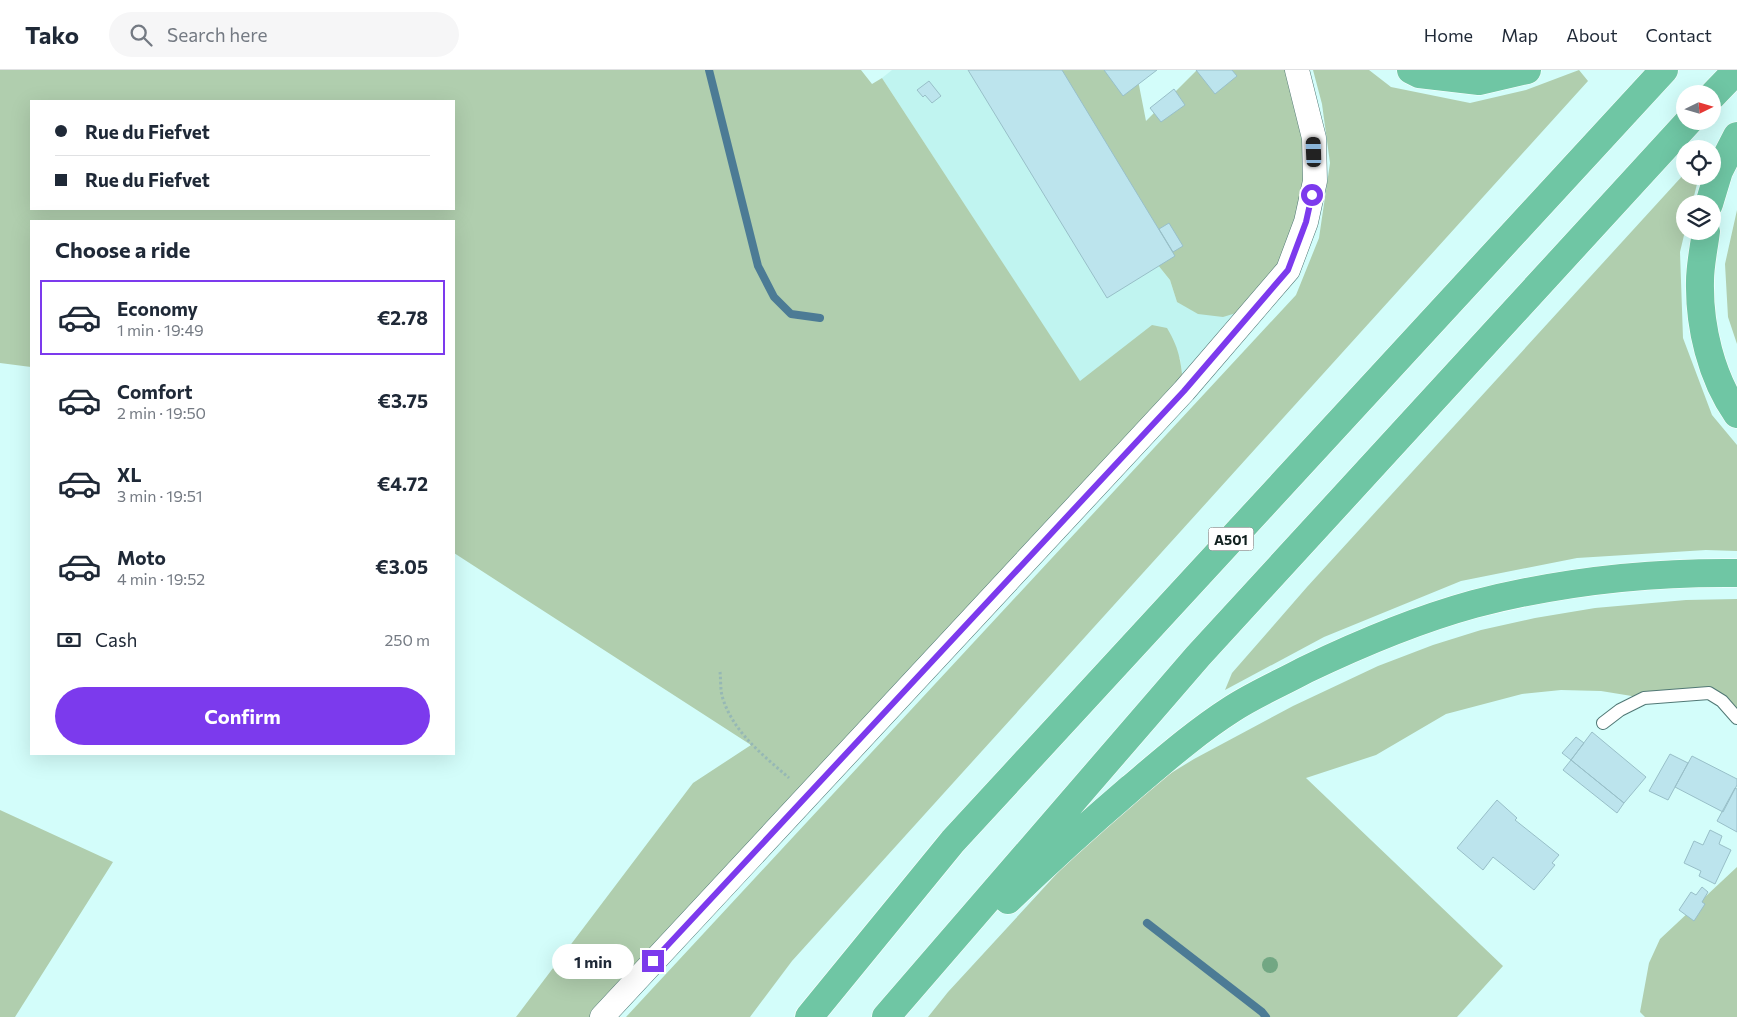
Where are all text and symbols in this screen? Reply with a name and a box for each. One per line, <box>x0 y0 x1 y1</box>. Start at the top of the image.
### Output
search box <box>109 12 459 57</box>
text: Tako <box>25 20 79 49</box>
icon: search <box>127 21 155 49</box>
text: Search here <box>167 23 267 46</box>
text: Home <box>1424 24 1473 46</box>
text: Map <box>1501 24 1538 46</box>
text: About <box>1566 24 1618 46</box>
text: Contact <box>1646 24 1712 46</box>
north arrow <box>1676 85 1721 130</box>
map controls <box>1676 85 1721 240</box>
text: Rue du Fiefvet <box>85 120 210 143</box>
car <box>1305 137 1322 167</box>
button: locate <box>1676 140 1721 185</box>
text: Rue du Fiefvet <box>85 168 210 191</box>
route start <box>1301 184 1323 206</box>
button: layers <box>1676 195 1721 240</box>
text: Choose a ride <box>55 236 190 263</box>
icon: car <box>57 295 102 340</box>
text: Economy <box>117 297 198 320</box>
text: €2.78 <box>377 306 428 329</box>
text: 1 min · 19:49 <box>117 320 204 339</box>
icon: car <box>57 378 102 423</box>
text: Comfort <box>117 380 193 403</box>
text: €3.75 <box>378 389 428 412</box>
text: 2 min · 19:50 <box>117 403 206 422</box>
icon: car <box>57 461 102 506</box>
text: XL <box>117 463 142 486</box>
text: €4.72 <box>377 472 428 495</box>
text: 3 min · 19:51 <box>117 486 203 505</box>
road number: A501 <box>1208 528 1254 550</box>
icon: car <box>57 544 102 589</box>
text: Moto <box>117 546 166 569</box>
text: €3.05 <box>375 555 428 578</box>
text: 4 min · 19:52 <box>117 569 205 588</box>
icon: cash <box>55 626 83 654</box>
text: Cash <box>95 628 137 651</box>
text: 250 m <box>384 630 430 649</box>
button: Confirm <box>55 687 430 745</box>
callout: 1 min <box>553 944 636 978</box>
route end <box>642 950 664 972</box>
text: 1 min <box>574 952 612 971</box>

